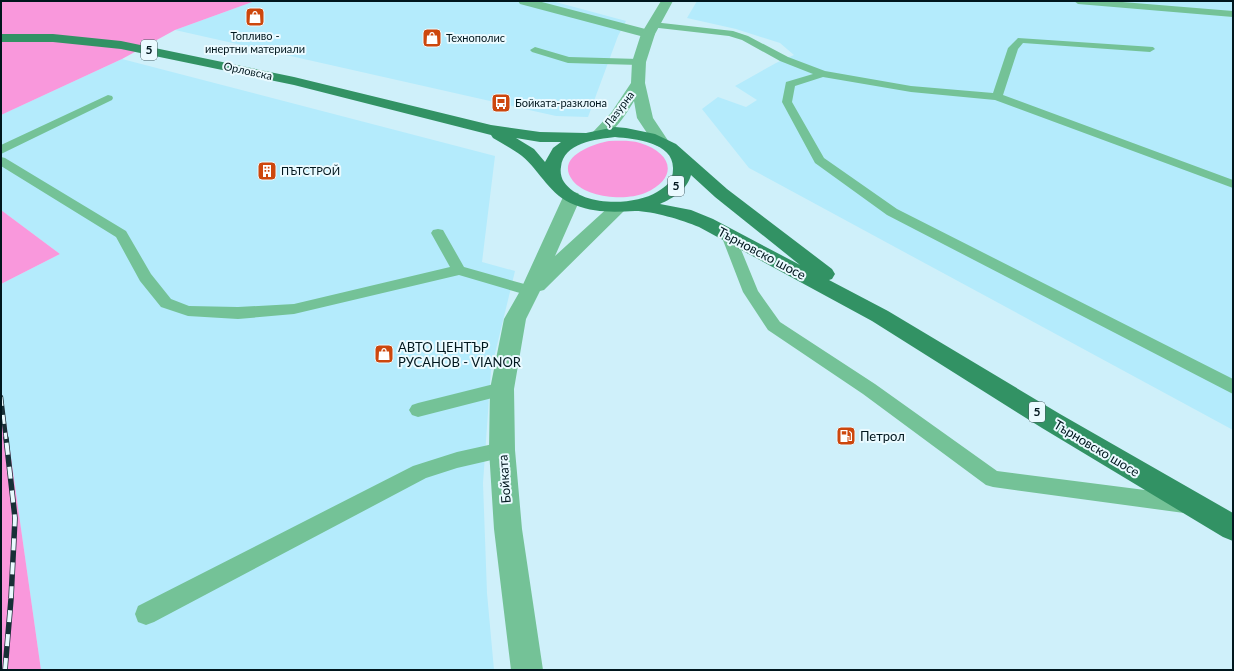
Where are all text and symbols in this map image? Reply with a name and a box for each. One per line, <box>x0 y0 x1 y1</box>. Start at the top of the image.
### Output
shop icon: Топливо - инертни материали <box>244 6 266 28</box>
shop icon: Технополис <box>421 27 443 49</box>
place label: Топливо - инертни материали <box>205 29 305 55</box>
place label: Технополис <box>446 31 505 44</box>
road number: 5 <box>141 40 157 60</box>
street label: Орловска <box>223 59 274 82</box>
street label: Лазурна <box>600 88 636 130</box>
bus stop icon: Бойката-разклона <box>490 92 512 114</box>
place label: Бойката-разклона <box>515 96 607 109</box>
building icon: ПЪТСТРОЙ <box>256 160 278 182</box>
place label: ПЪТСТРОЙ <box>281 164 340 177</box>
road number: 5 <box>668 176 684 196</box>
street label: Търновско шосе <box>715 223 809 283</box>
place label: АВТО ЦЕНТЪР РУСАНОВ - VIANOR <box>398 339 522 370</box>
shop icon: АВТО ЦЕНТЪР РУСАНОВ - VIANOR <box>373 343 395 365</box>
road number: 5 <box>1029 402 1045 422</box>
street label: Търновско шосе <box>1051 416 1143 480</box>
fuel station icon: Петрол <box>835 425 857 447</box>
place label: Петрол <box>860 428 905 444</box>
street label: Бойката <box>494 454 514 504</box>

